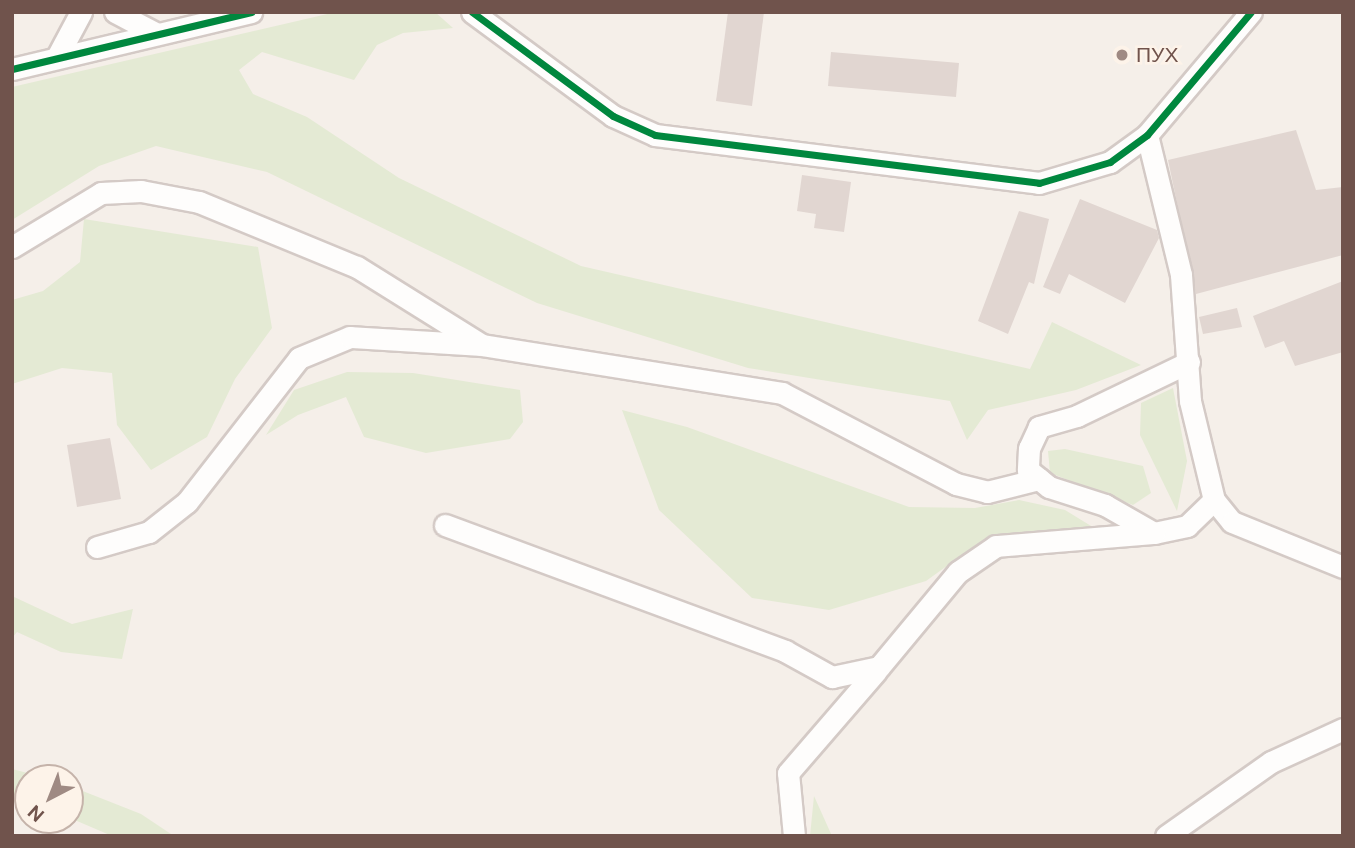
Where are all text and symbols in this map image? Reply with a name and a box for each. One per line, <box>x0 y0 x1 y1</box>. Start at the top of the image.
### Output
place label: ПУХ <box>1136 42 1178 68</box>
marker: ПУХ <box>1114 47 1130 63</box>
north arrow <box>14 764 84 834</box>
text: N <box>22 800 49 827</box>

